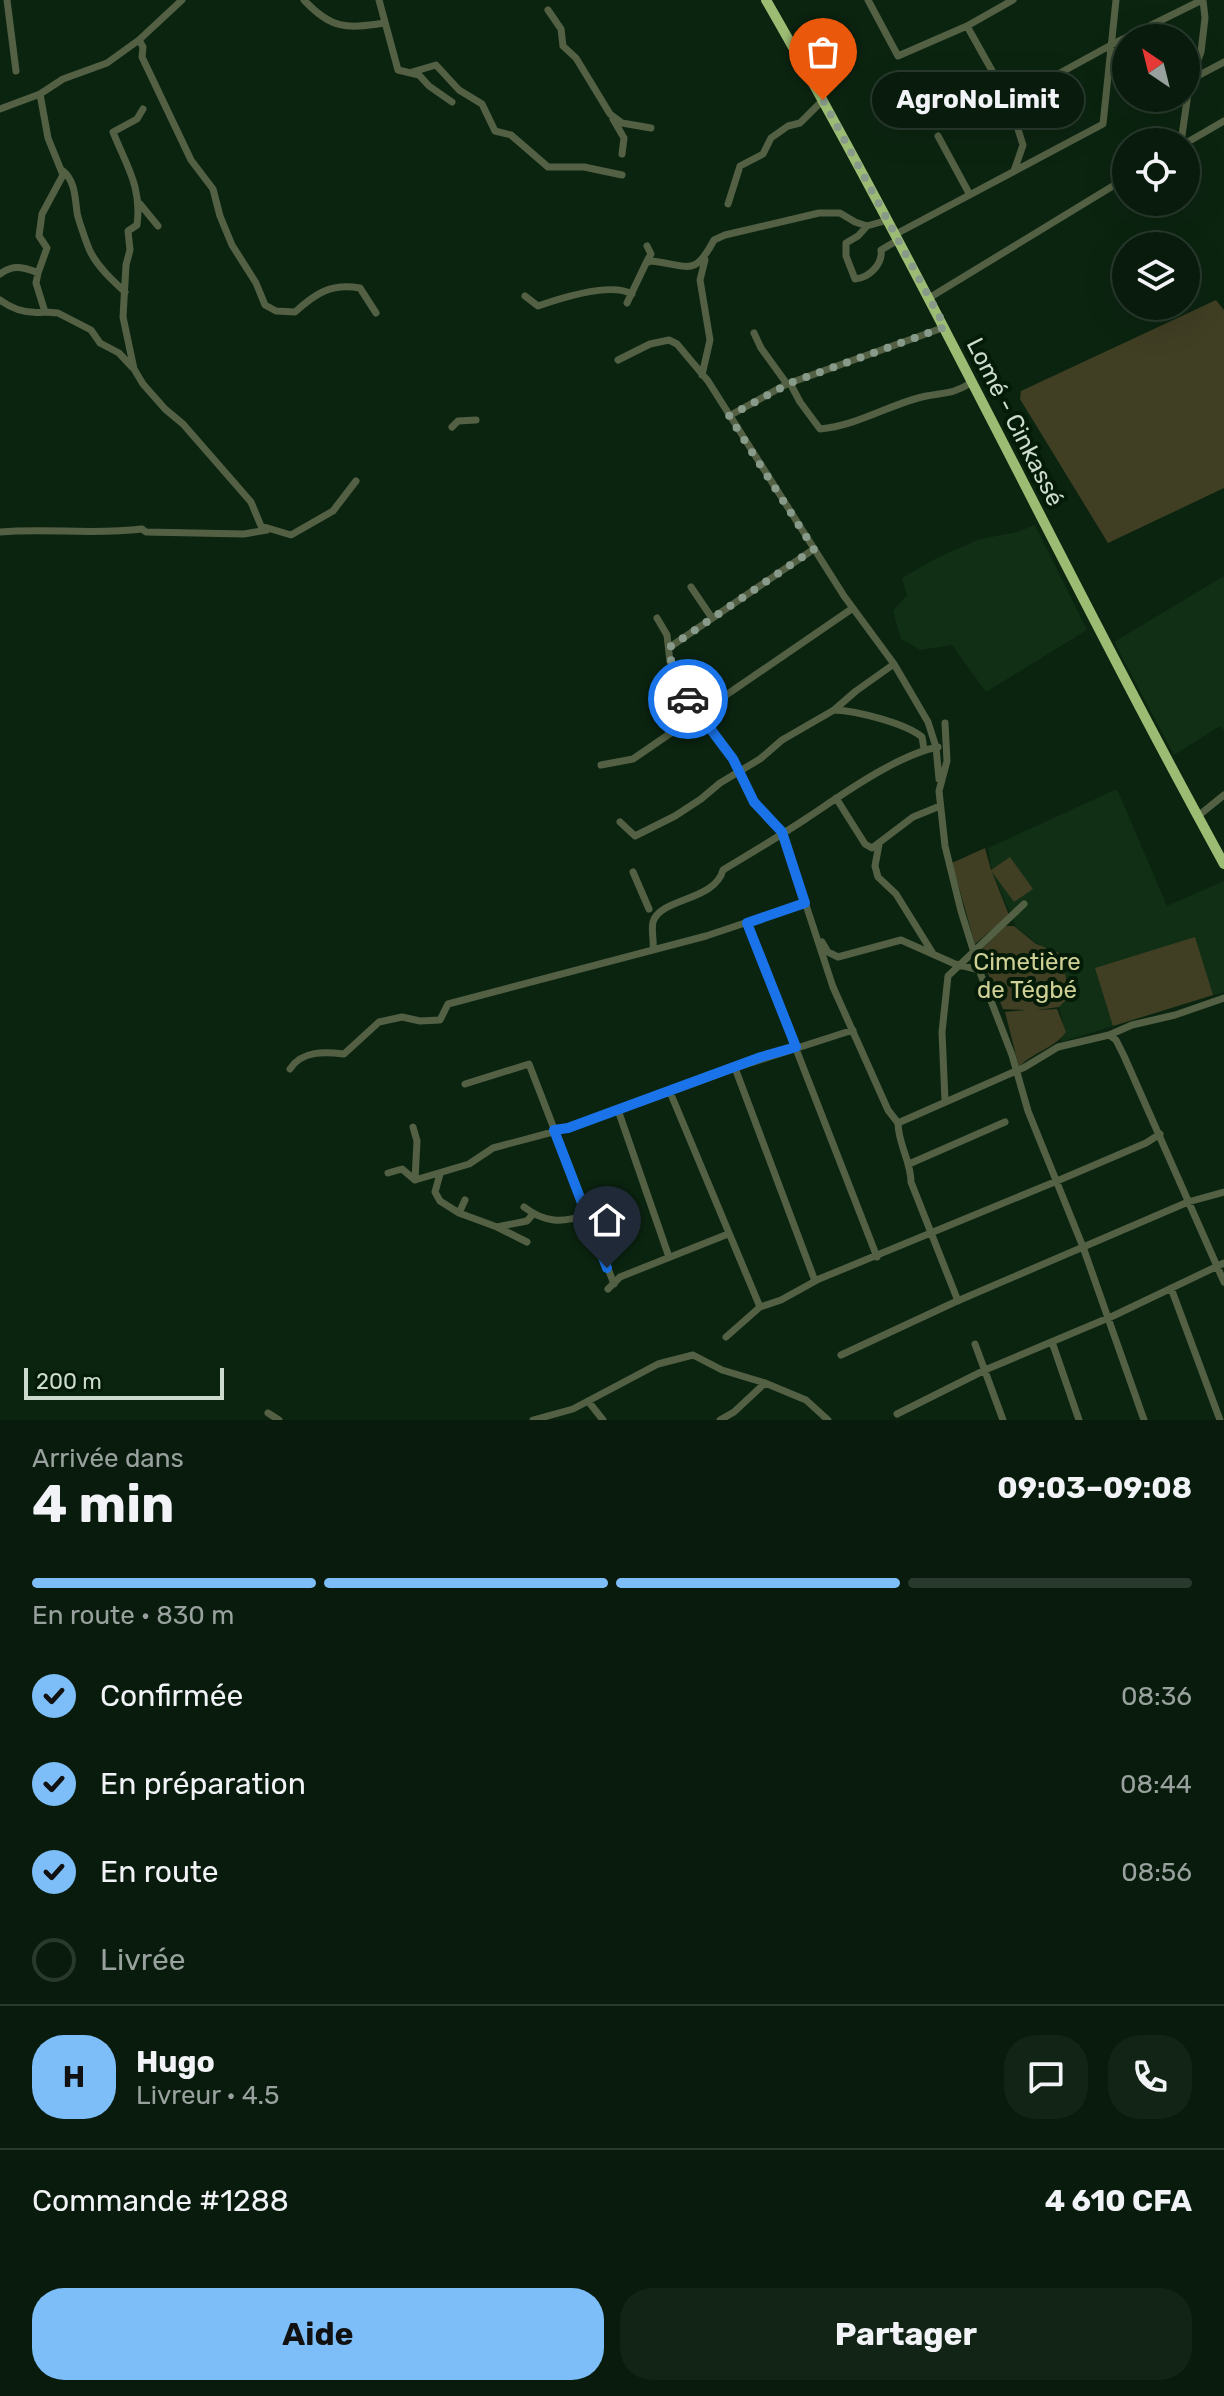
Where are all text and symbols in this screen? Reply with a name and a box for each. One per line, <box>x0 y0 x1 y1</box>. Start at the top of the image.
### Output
pin <box>789 18 857 100</box>
north arrow <box>1112 24 1200 112</box>
map controls <box>1112 24 1200 320</box>
icon: bag <box>801 30 845 74</box>
callout: AgroNoLimit <box>871 72 1083 128</box>
text: AgroNoLimit <box>896 84 1060 115</box>
button: locate <box>1112 128 1200 216</box>
button: layers <box>1112 232 1200 320</box>
street label: Lomé - Cinkassé <box>961 333 1069 511</box>
courier <box>648 659 728 739</box>
icon: car <box>666 677 710 721</box>
park label: Cimetière de Tégbé <box>973 948 1081 1004</box>
pin <box>573 1186 641 1268</box>
icon: home <box>585 1198 629 1242</box>
scale bar <box>24 1364 224 1400</box>
text: 200 m <box>36 1368 102 1395</box>
text: Arrivée dans <box>32 1443 184 1474</box>
text: 09:03–09:08 <box>997 1470 1192 1506</box>
text: 4 min <box>32 1473 175 1535</box>
text: En route · 830 m <box>32 1600 234 1631</box>
icon: check <box>32 1674 76 1718</box>
text: Confirmée <box>100 1678 243 1714</box>
text: 08:36 <box>1121 1681 1192 1712</box>
icon: check <box>32 1762 76 1806</box>
text: En préparation <box>100 1766 306 1802</box>
text: 08:44 <box>1120 1769 1192 1800</box>
icon: check <box>32 1850 76 1894</box>
text: En route <box>100 1854 219 1890</box>
text: 08:56 <box>1121 1857 1192 1888</box>
text: Livrée <box>100 1942 185 1978</box>
button: chat <box>1004 2035 1088 2119</box>
button: phone <box>1108 2035 1192 2119</box>
text: Hugo <box>136 2044 215 2080</box>
text: H <box>63 2059 85 2095</box>
text: Livreur · 4.5 <box>136 2080 280 2111</box>
text: Commande #1288 <box>32 2183 289 2219</box>
text: 4 610 CFA <box>1045 2183 1192 2219</box>
button: Aide <box>32 2288 604 2380</box>
button: Partager <box>620 2288 1192 2380</box>

